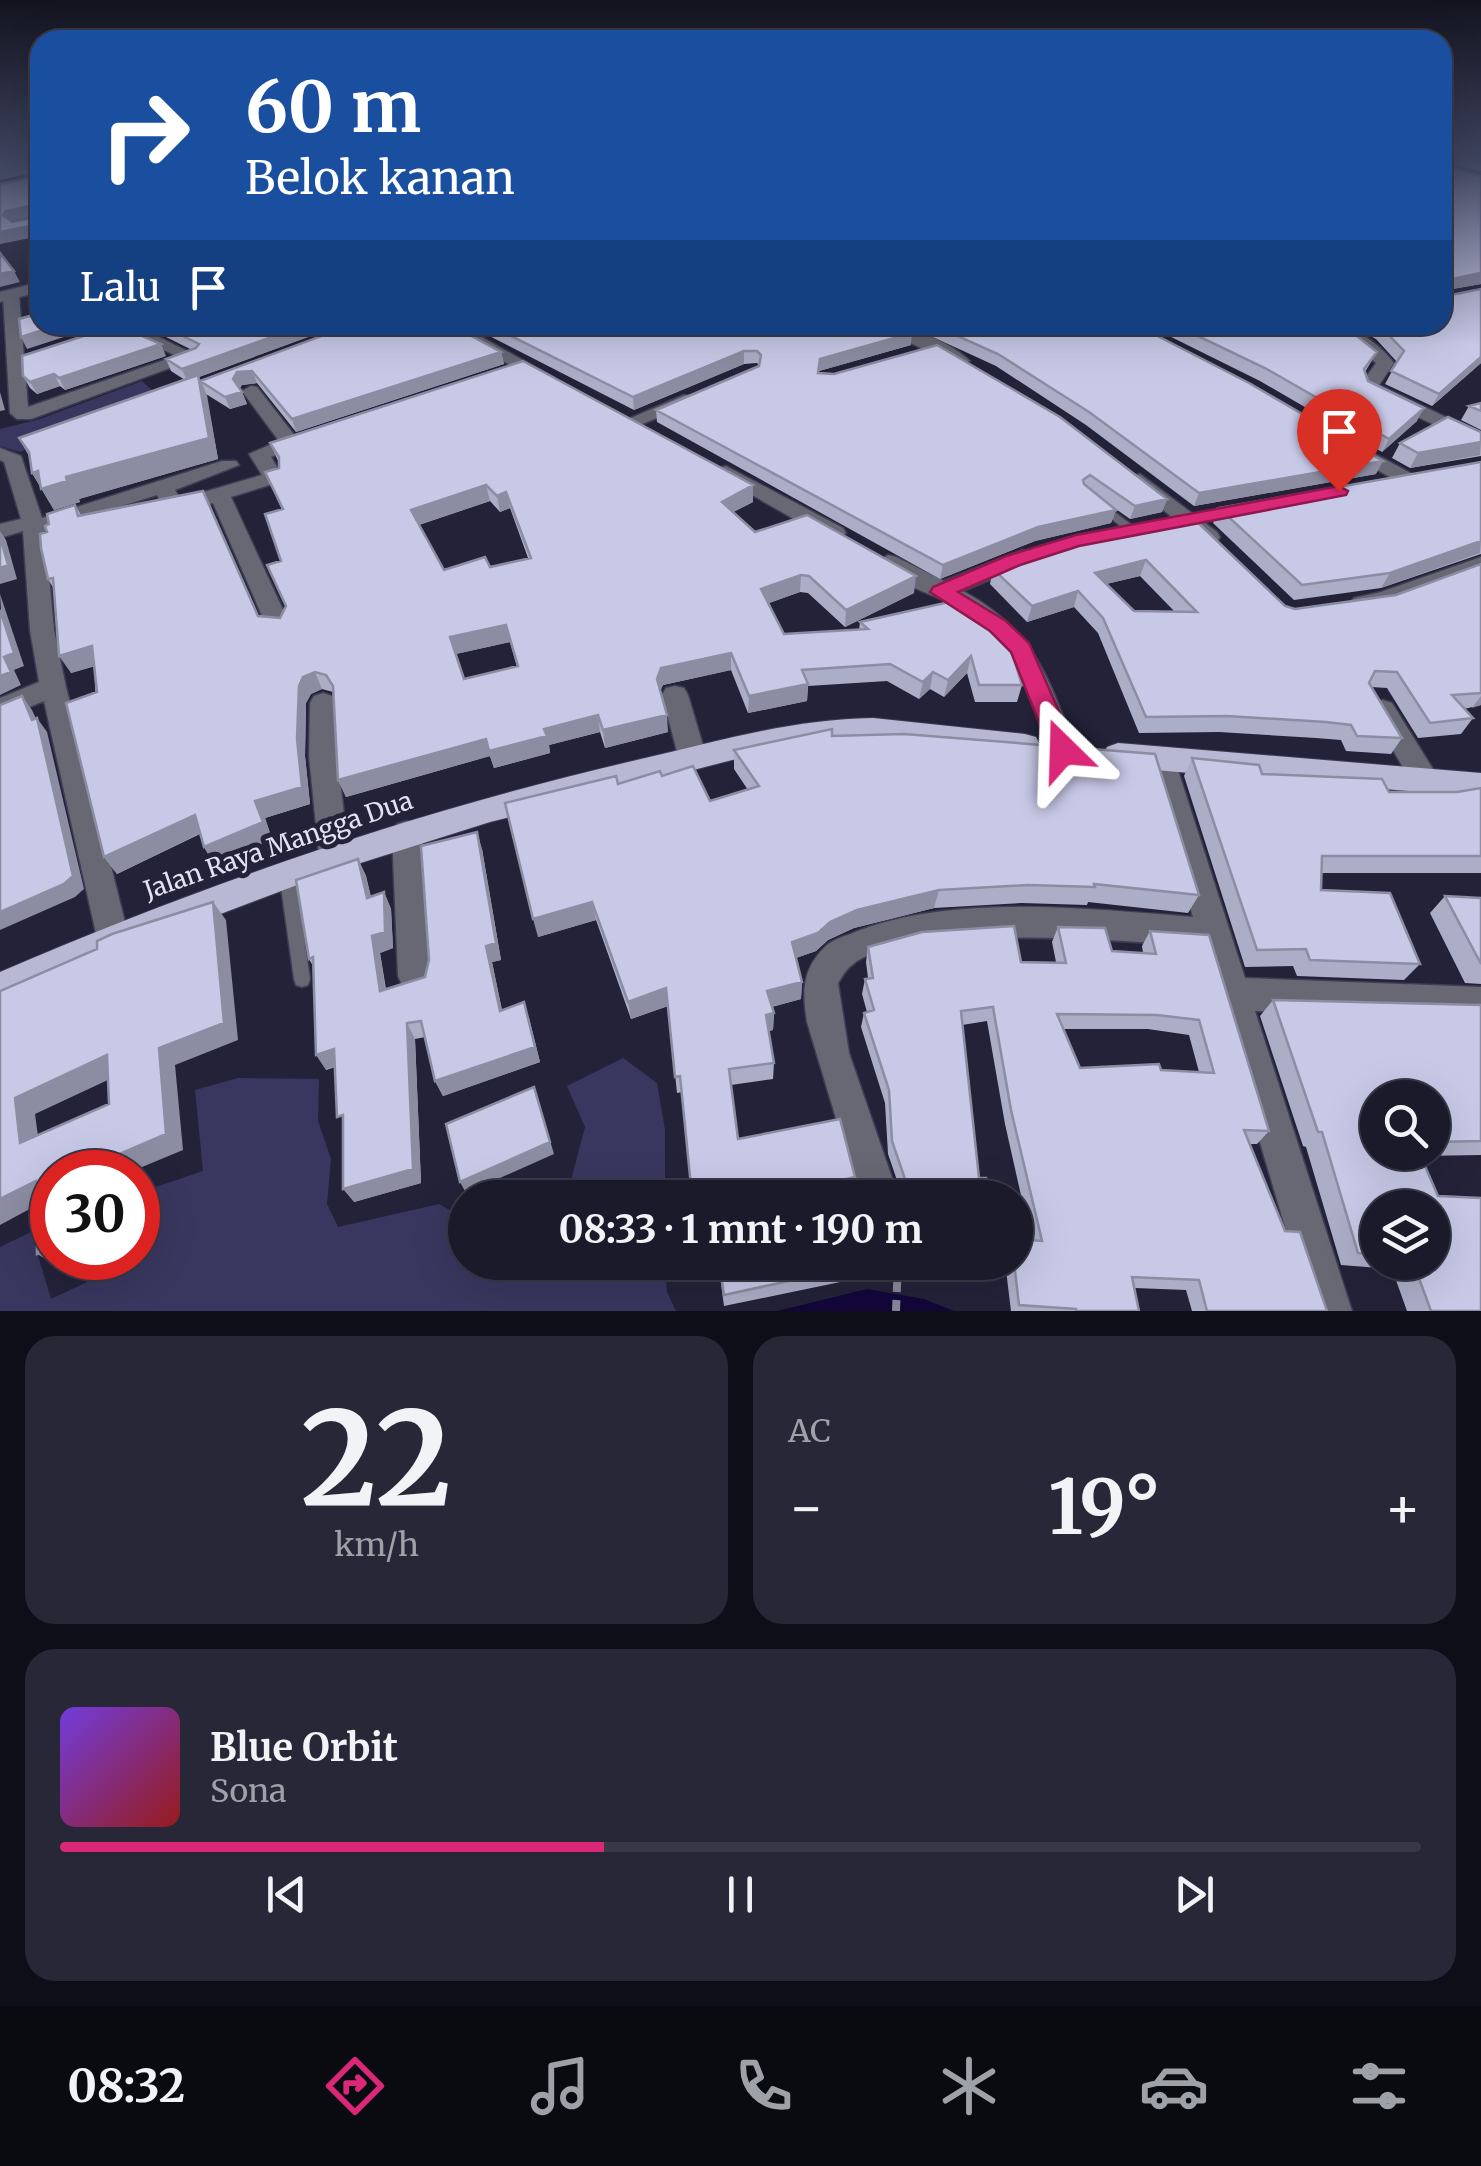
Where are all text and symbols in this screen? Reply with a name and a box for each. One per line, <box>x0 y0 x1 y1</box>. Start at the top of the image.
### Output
text: 60 m <box>245 63 421 151</box>
icon: right <box>80 70 210 200</box>
text: Belok kanan <box>245 150 515 206</box>
icon: arrive <box>181 260 236 315</box>
text: Lalu <box>80 264 161 311</box>
pin <box>1297 389 1382 492</box>
icon: arrive <box>1312 404 1367 459</box>
position arrow <box>1011 698 1115 802</box>
street label: Jalan Raya Mangga Dua <box>138 784 417 906</box>
map controls <box>1360 1080 1450 1280</box>
button: search <box>1360 1080 1450 1170</box>
speed limit sign: 30 <box>30 1150 160 1280</box>
button: layers <box>1360 1190 1450 1280</box>
text: 08:33 · 1 mnt · 190 m <box>558 1206 923 1253</box>
text: 22 <box>301 1378 452 1541</box>
text: AC <box>788 1411 831 1451</box>
text: 19° <box>1048 1460 1161 1554</box>
text: − <box>788 1473 825 1542</box>
text: + <box>1384 1473 1421 1542</box>
text: km/h <box>334 1525 419 1565</box>
text: Blue Orbit <box>210 1724 398 1771</box>
text: Sona <box>210 1771 286 1811</box>
icon: previous <box>259 1867 314 1922</box>
icon: pause <box>713 1867 768 1922</box>
icon: next <box>1167 1867 1222 1922</box>
icon: directions <box>320 2051 390 2121</box>
icon: music <box>525 2051 595 2121</box>
icon: phone <box>729 2051 799 2121</box>
icon: climate <box>934 2051 1004 2121</box>
icon: car <box>1139 2051 1209 2121</box>
icon: filters <box>1344 2051 1414 2121</box>
text: 08:32 <box>67 2058 185 2114</box>

